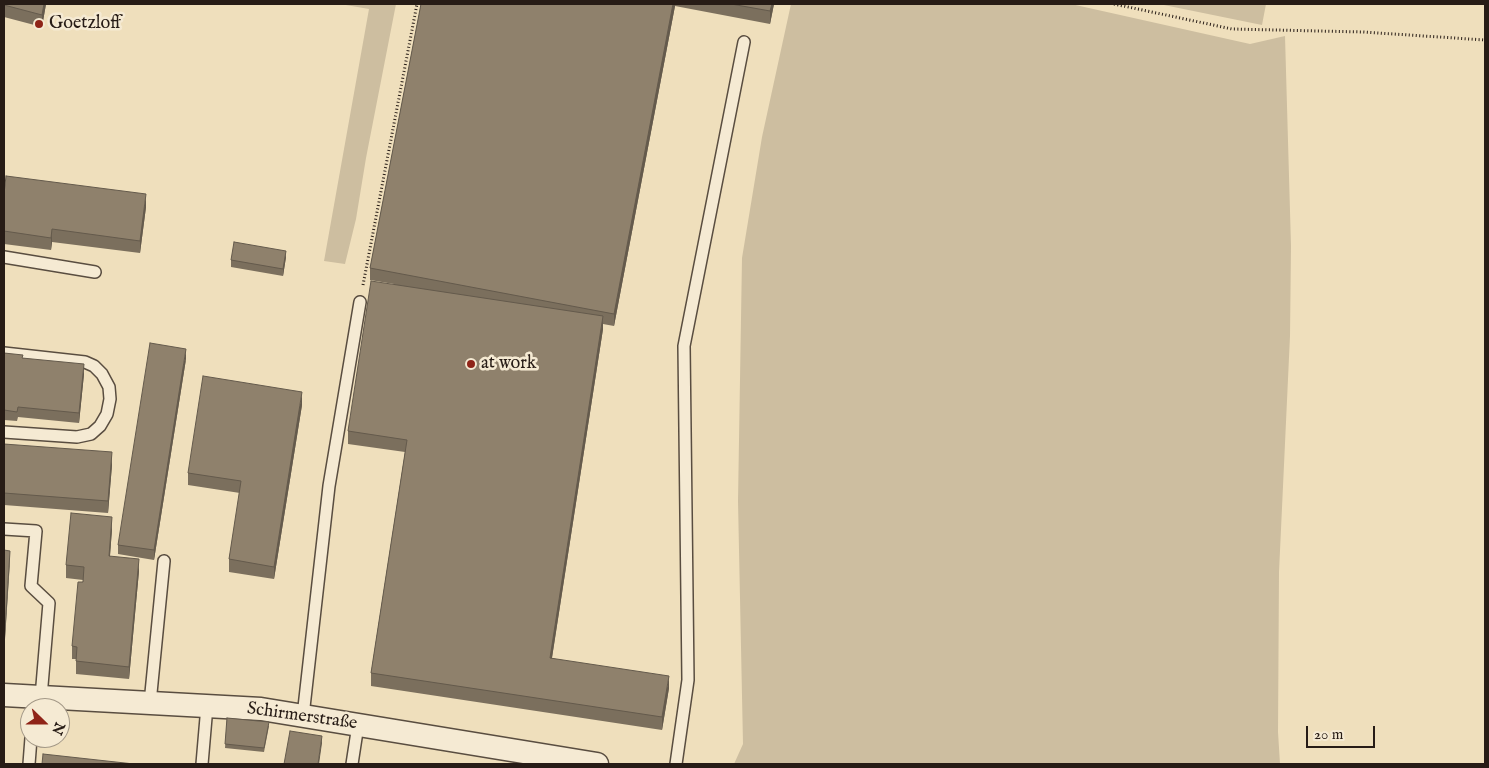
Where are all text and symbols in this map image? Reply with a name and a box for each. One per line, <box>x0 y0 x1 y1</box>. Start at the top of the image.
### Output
place label: Goetzloff <box>49 13 121 35</box>
marker: Goetzloff <box>33 18 45 30</box>
place label: at work <box>481 353 536 375</box>
marker: at work <box>465 358 477 370</box>
north arrow <box>20 698 70 748</box>
street label: Schirmerstraße <box>245 699 359 735</box>
scale bar <box>1309 716 1378 748</box>
text: N <box>47 719 69 737</box>
text: 20 m <box>1314 725 1343 744</box>

